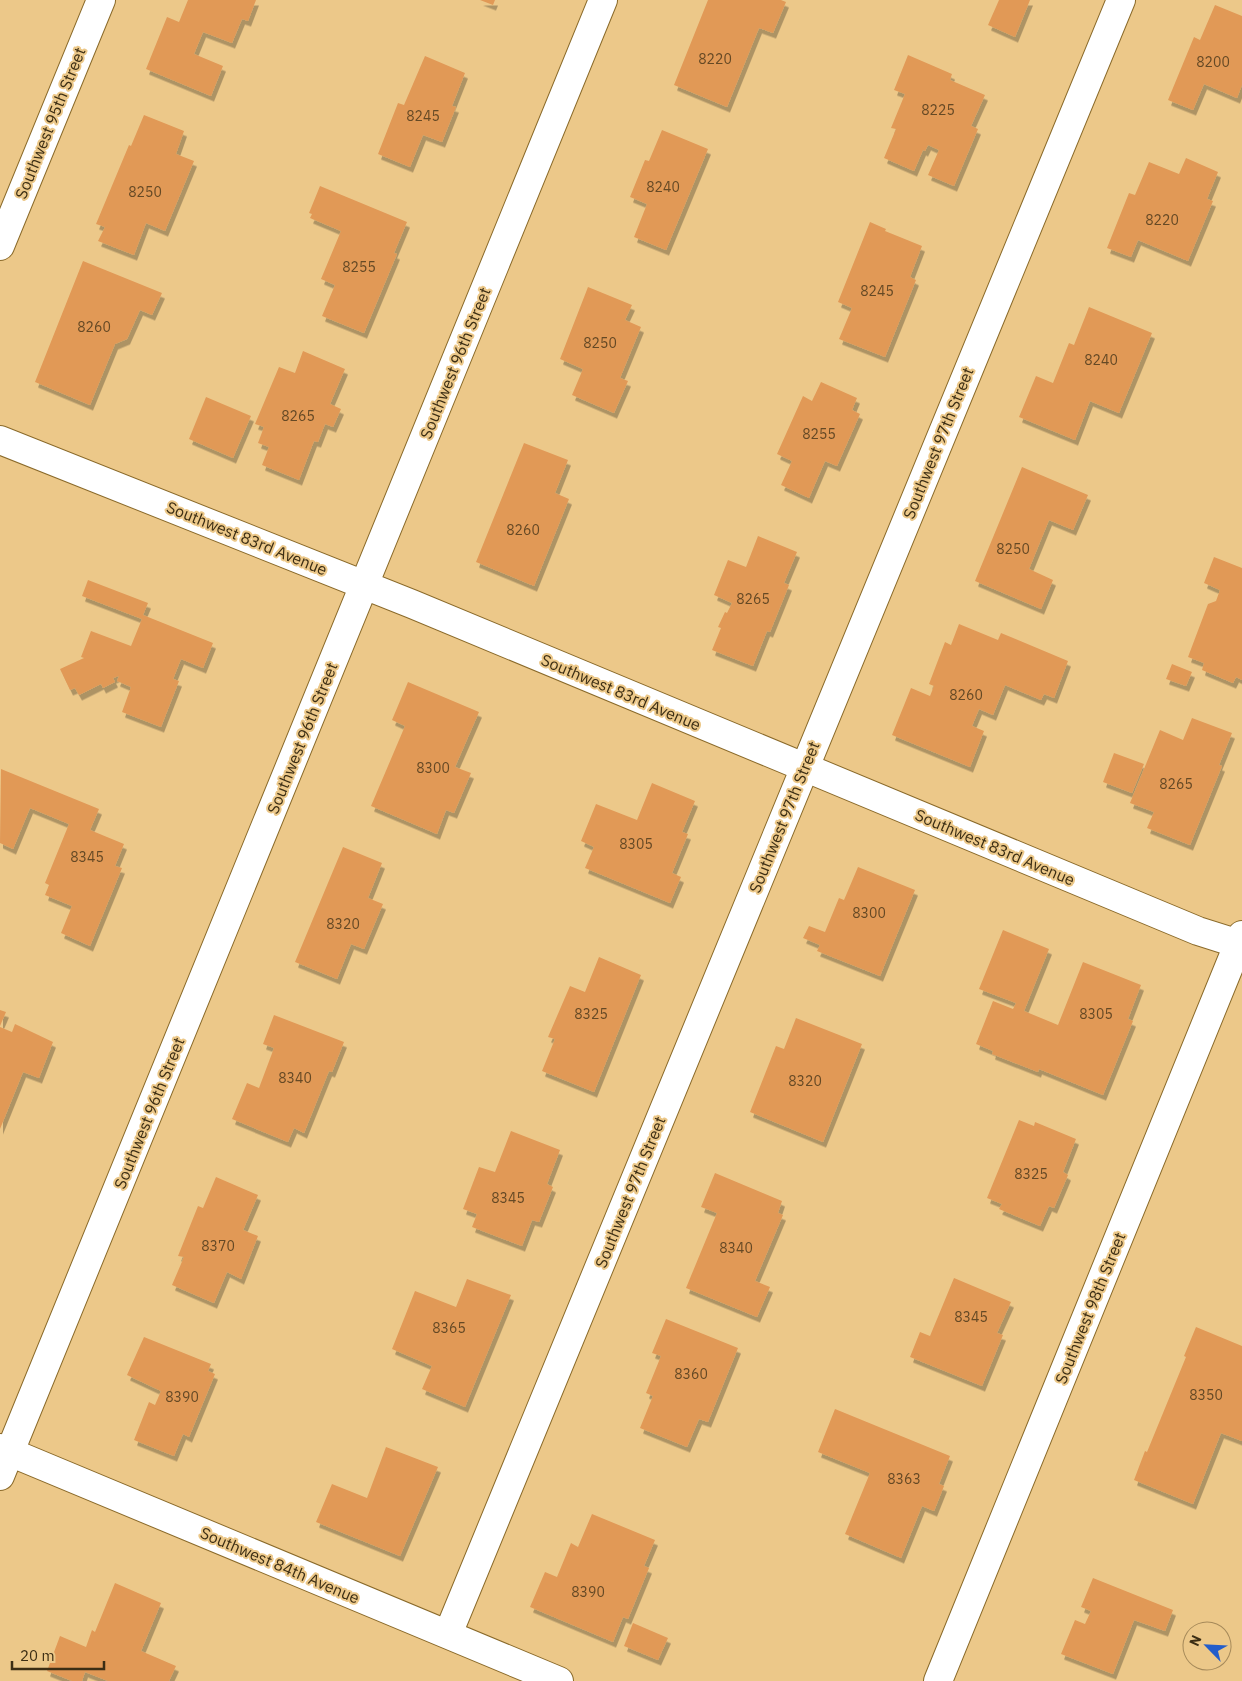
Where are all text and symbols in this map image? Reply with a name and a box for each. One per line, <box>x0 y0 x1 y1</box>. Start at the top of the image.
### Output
street label: Southwest 95th Street <box>10 44 90 202</box>
house number: 8220 <box>698 50 732 68</box>
house number: 8200 <box>1196 53 1230 71</box>
house number: 8225 <box>921 101 955 119</box>
house number: 8245 <box>406 107 440 125</box>
house number: 8240 <box>646 178 680 196</box>
house number: 8250 <box>128 183 162 201</box>
house number: 8220 <box>1145 211 1179 229</box>
house number: 8255 <box>342 258 376 276</box>
house number: 8245 <box>860 282 894 300</box>
street label: Southwest 96th Street <box>415 284 495 442</box>
house number: 8260 <box>77 318 111 336</box>
house number: 8250 <box>583 334 617 352</box>
house number: 8240 <box>1084 351 1118 369</box>
street label: Southwest 97th Street <box>898 364 978 522</box>
house number: 8265 <box>281 407 315 425</box>
house number: 8255 <box>802 425 836 443</box>
street label: Southwest 83rd Avenue <box>164 497 330 579</box>
house number: 8260 <box>506 521 540 539</box>
house number: 8250 <box>996 540 1030 558</box>
house number: 8265 <box>736 590 770 608</box>
street label: Southwest 83rd Avenue <box>538 649 704 735</box>
street label: Southwest 96th Street <box>262 659 342 817</box>
house number: 8260 <box>949 686 983 704</box>
street label: Southwest 97th Street <box>744 738 824 896</box>
house number: 8300 <box>416 759 450 777</box>
house number: 8265 <box>1159 775 1193 793</box>
street label: Southwest 83rd Avenue <box>912 804 1078 890</box>
house number: 8305 <box>619 835 653 853</box>
house number: 8345 <box>70 848 104 866</box>
house number: 8300 <box>852 904 886 922</box>
house number: 8320 <box>326 915 360 933</box>
house number: 8325 <box>574 1005 608 1023</box>
house number: 8305 <box>1079 1005 1113 1023</box>
street label: Southwest 96th Street <box>109 1034 189 1192</box>
house number: 8340 <box>278 1069 312 1087</box>
house number: 8320 <box>788 1072 822 1090</box>
street label: Southwest 97th Street <box>590 1113 670 1271</box>
house number: 8325 <box>1014 1165 1048 1183</box>
house number: 8345 <box>491 1189 525 1207</box>
street label: Southwest 98th Street <box>1050 1229 1130 1387</box>
house number: 8370 <box>201 1237 235 1255</box>
house number: 8340 <box>719 1239 753 1257</box>
house number: 8345 <box>954 1308 988 1326</box>
house number: 8365 <box>432 1319 466 1337</box>
house number: 8360 <box>674 1365 708 1383</box>
house number: 8350 <box>1189 1386 1223 1404</box>
house number: 8390 <box>165 1388 199 1406</box>
house number: 8363 <box>887 1470 921 1488</box>
street label: Southwest 84th Avenue <box>197 1522 363 1608</box>
house number: 8390 <box>571 1583 605 1601</box>
north arrow <box>1182 1621 1232 1671</box>
text: N <box>1185 1632 1205 1649</box>
scale bar <box>12 1638 105 1670</box>
text: 20 m <box>20 1646 55 1665</box>

